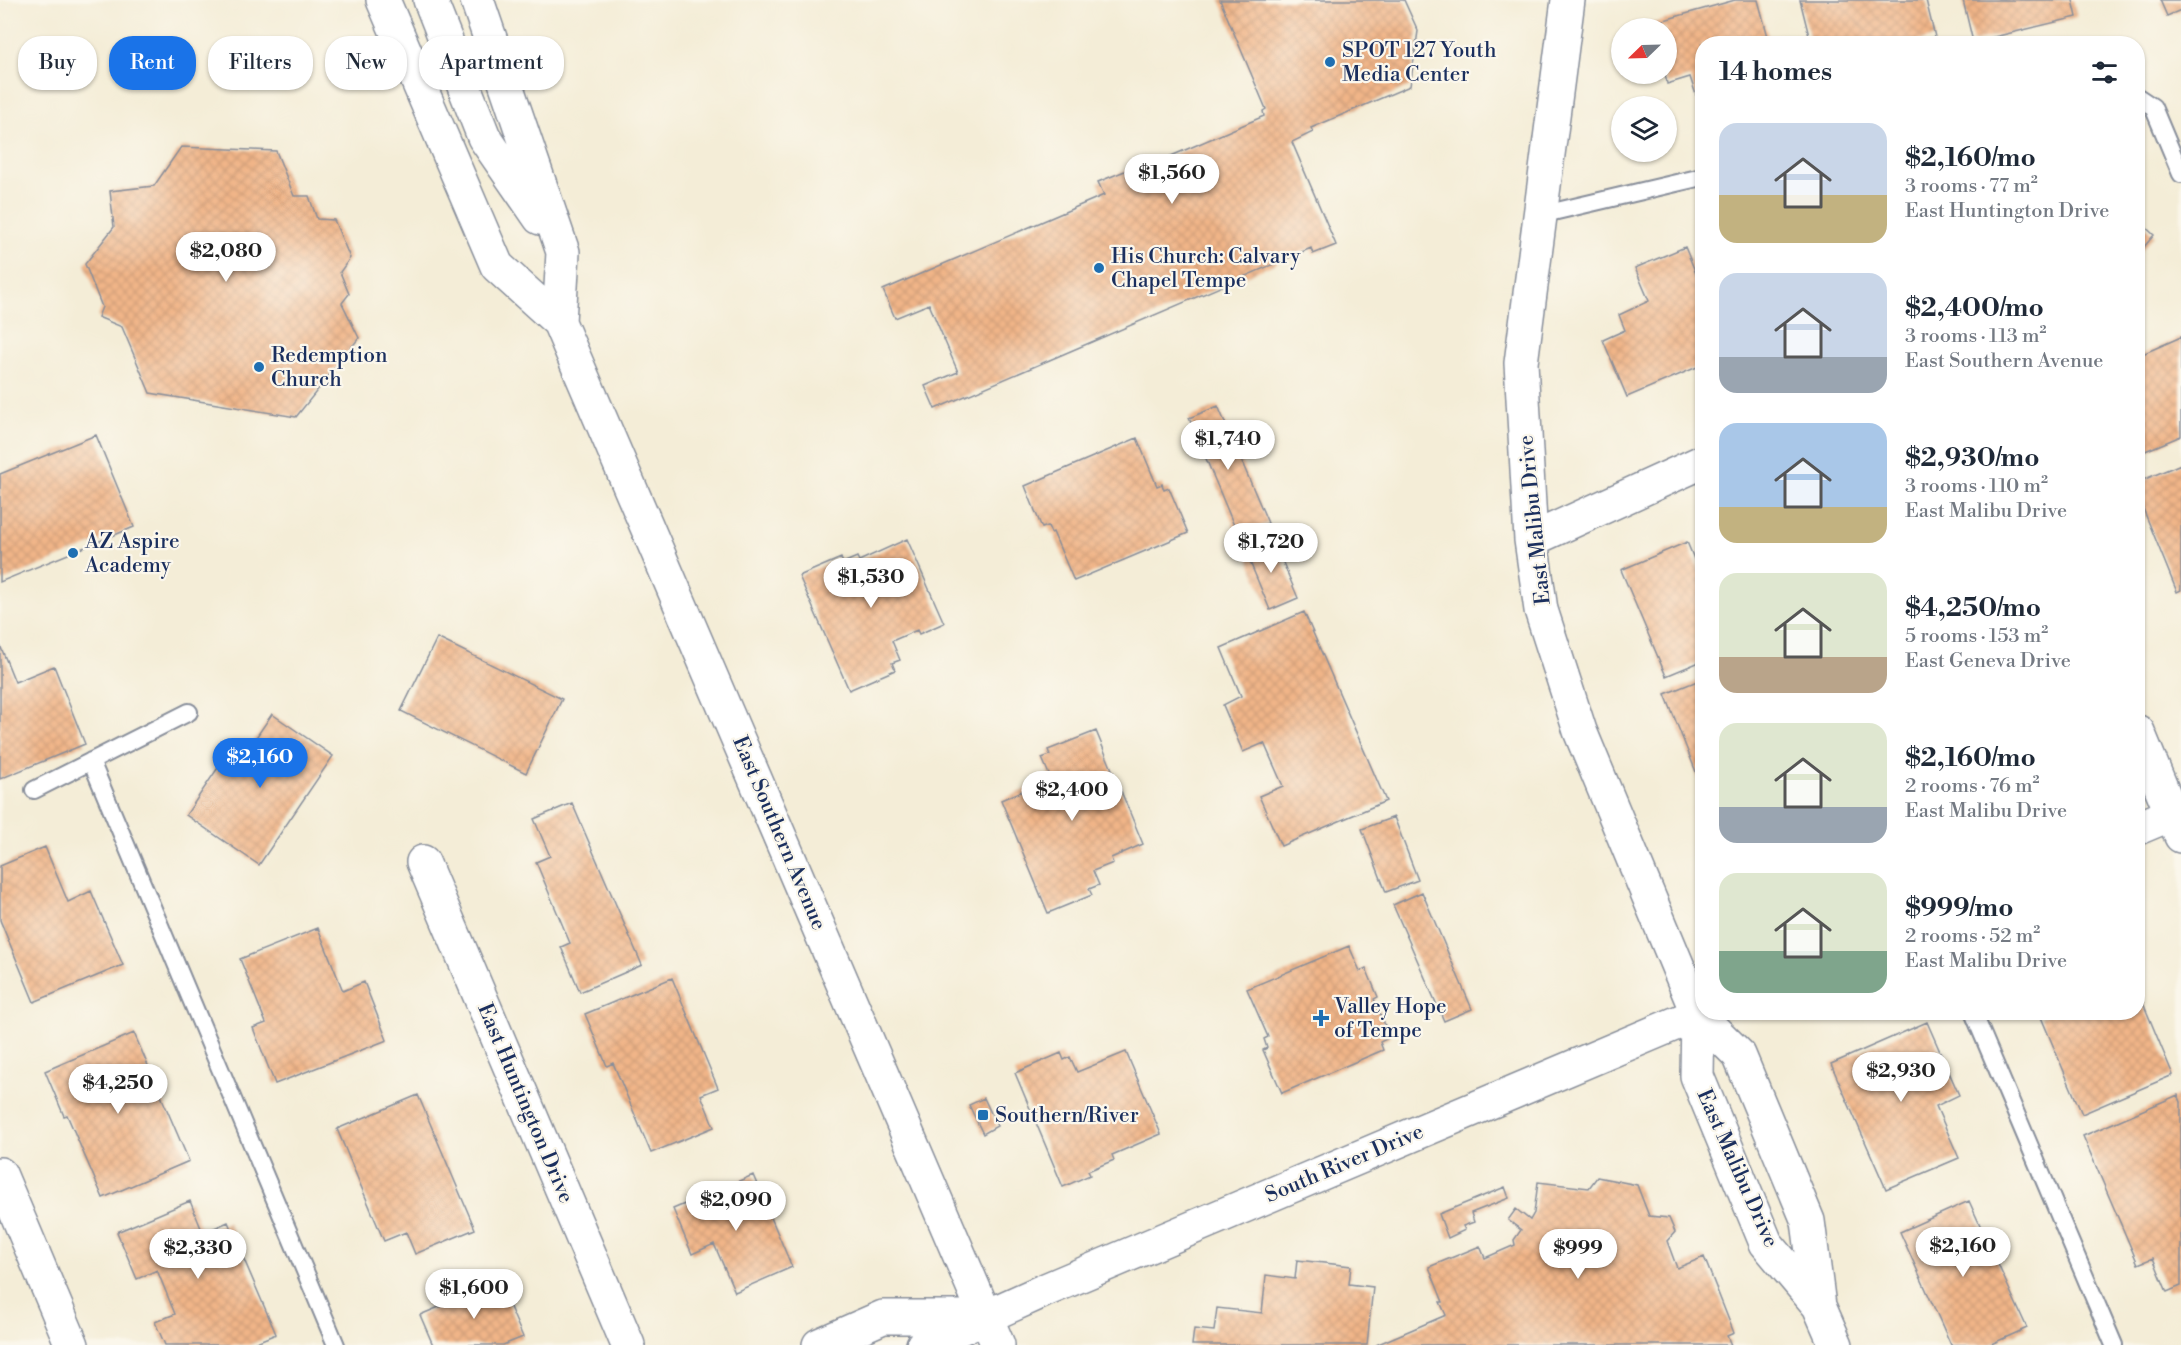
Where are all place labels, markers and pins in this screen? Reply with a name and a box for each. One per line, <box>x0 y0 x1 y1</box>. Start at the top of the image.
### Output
place label: SPOT 127 Youth Media Center <box>1342 38 1497 88</box>
marker: SPOT 127 Youth Media Center <box>1323 55 1337 69</box>
pin: $1,560 <box>1123 154 1221 205</box>
pin: $2,080 <box>177 232 275 283</box>
place label: His Church: Calvary Chapel Tempe <box>1111 244 1301 294</box>
marker: His Church: Calvary Chapel Tempe <box>1092 261 1106 275</box>
place label: Redemption Church <box>271 343 388 393</box>
marker: Redemption Church <box>252 360 266 374</box>
pin: $1,740 <box>1179 420 1277 471</box>
pin: $1,720 <box>1222 523 1320 574</box>
place label: AZ Aspire Academy <box>84 529 180 579</box>
marker: AZ Aspire Academy <box>66 546 80 560</box>
pin: $1,530 <box>822 558 920 609</box>
pin: $2,160 <box>211 738 309 789</box>
pin: $2,400 <box>1023 771 1121 822</box>
place label: Valley Hope of Tempe <box>1333 994 1447 1044</box>
marker: Valley Hope of Tempe <box>1312 1009 1330 1027</box>
pin: $2,930 <box>1852 1052 1950 1103</box>
pin: $4,250 <box>69 1064 167 1115</box>
place label: Southern/River <box>995 1103 1139 1129</box>
marker: Southern/River <box>976 1108 990 1122</box>
pin: $2,090 <box>687 1181 785 1232</box>
pin: $2,160 <box>1914 1227 2012 1278</box>
pin: $2,330 <box>149 1229 247 1280</box>
pin: $999 <box>1542 1229 1614 1280</box>
pin: $1,600 <box>425 1269 523 1320</box>

